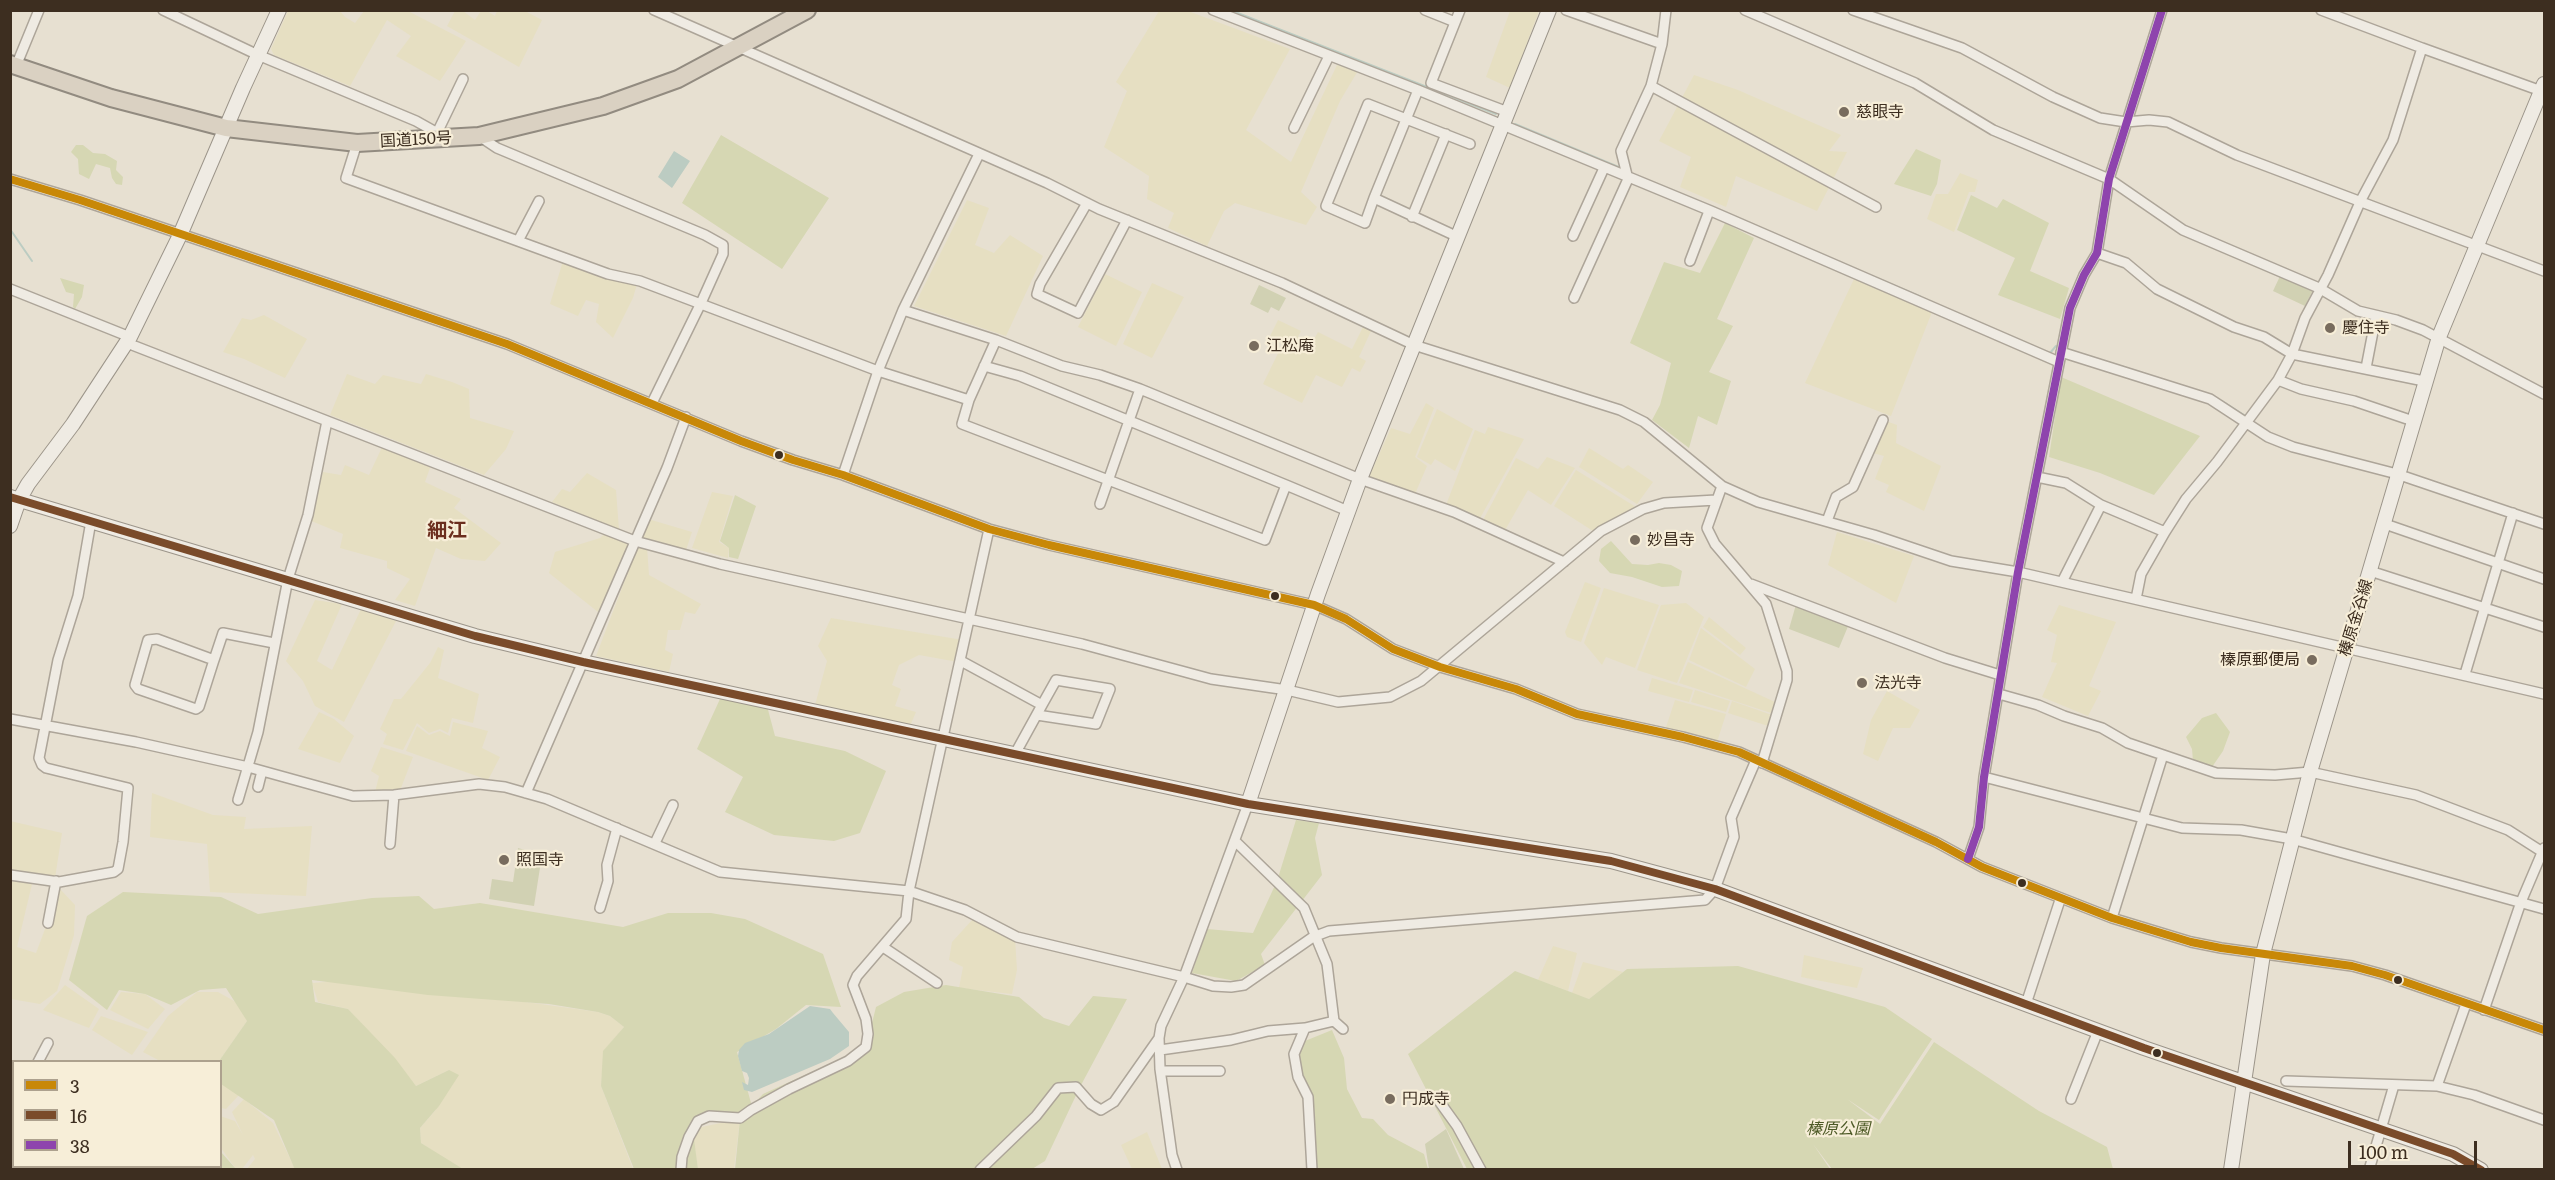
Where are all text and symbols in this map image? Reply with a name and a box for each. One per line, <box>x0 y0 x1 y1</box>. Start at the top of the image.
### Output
place label: 慈眼寺 <box>1856 102 1904 122</box>
marker: 慈眼寺 <box>1837 105 1851 119</box>
street label: 国道150号 <box>380 129 452 151</box>
place label: 慶住寺 <box>2342 318 2390 338</box>
marker: 慶住寺 <box>2323 321 2337 335</box>
place label: 江松庵 <box>1266 336 1314 356</box>
marker: 江松庵 <box>1247 339 1261 353</box>
unlabelled marker <box>773 449 785 461</box>
district label: 細江 <box>427 519 467 543</box>
place label: 妙昌寺 <box>1647 530 1695 550</box>
marker: 妙昌寺 <box>1628 533 1642 547</box>
street label: 榛原金谷線 <box>2335 577 2377 659</box>
unlabelled marker <box>1269 590 1281 602</box>
place label: 榛原郵便局 <box>2220 650 2300 670</box>
marker: 榛原郵便局 <box>2305 653 2319 667</box>
place label: 法光寺 <box>1874 673 1922 693</box>
marker: 法光寺 <box>1855 676 1869 690</box>
place label: 照国寺 <box>516 850 564 870</box>
marker: 照国寺 <box>497 853 511 867</box>
unlabelled marker <box>2016 877 2028 889</box>
unlabelled marker <box>2392 974 2404 986</box>
unlabelled marker <box>2151 1047 2163 1059</box>
legend <box>12 1060 222 1168</box>
text: 3 <box>70 1072 80 1099</box>
place label: 円成寺 <box>1402 1089 1450 1109</box>
marker: 円成寺 <box>1383 1092 1397 1106</box>
text: 16 <box>70 1102 87 1129</box>
park label: 榛原公園 <box>1806 1119 1870 1139</box>
scale bar <box>2351 1129 2480 1167</box>
text: 38 <box>70 1132 90 1159</box>
text: 100 m <box>2359 1138 2408 1165</box>

